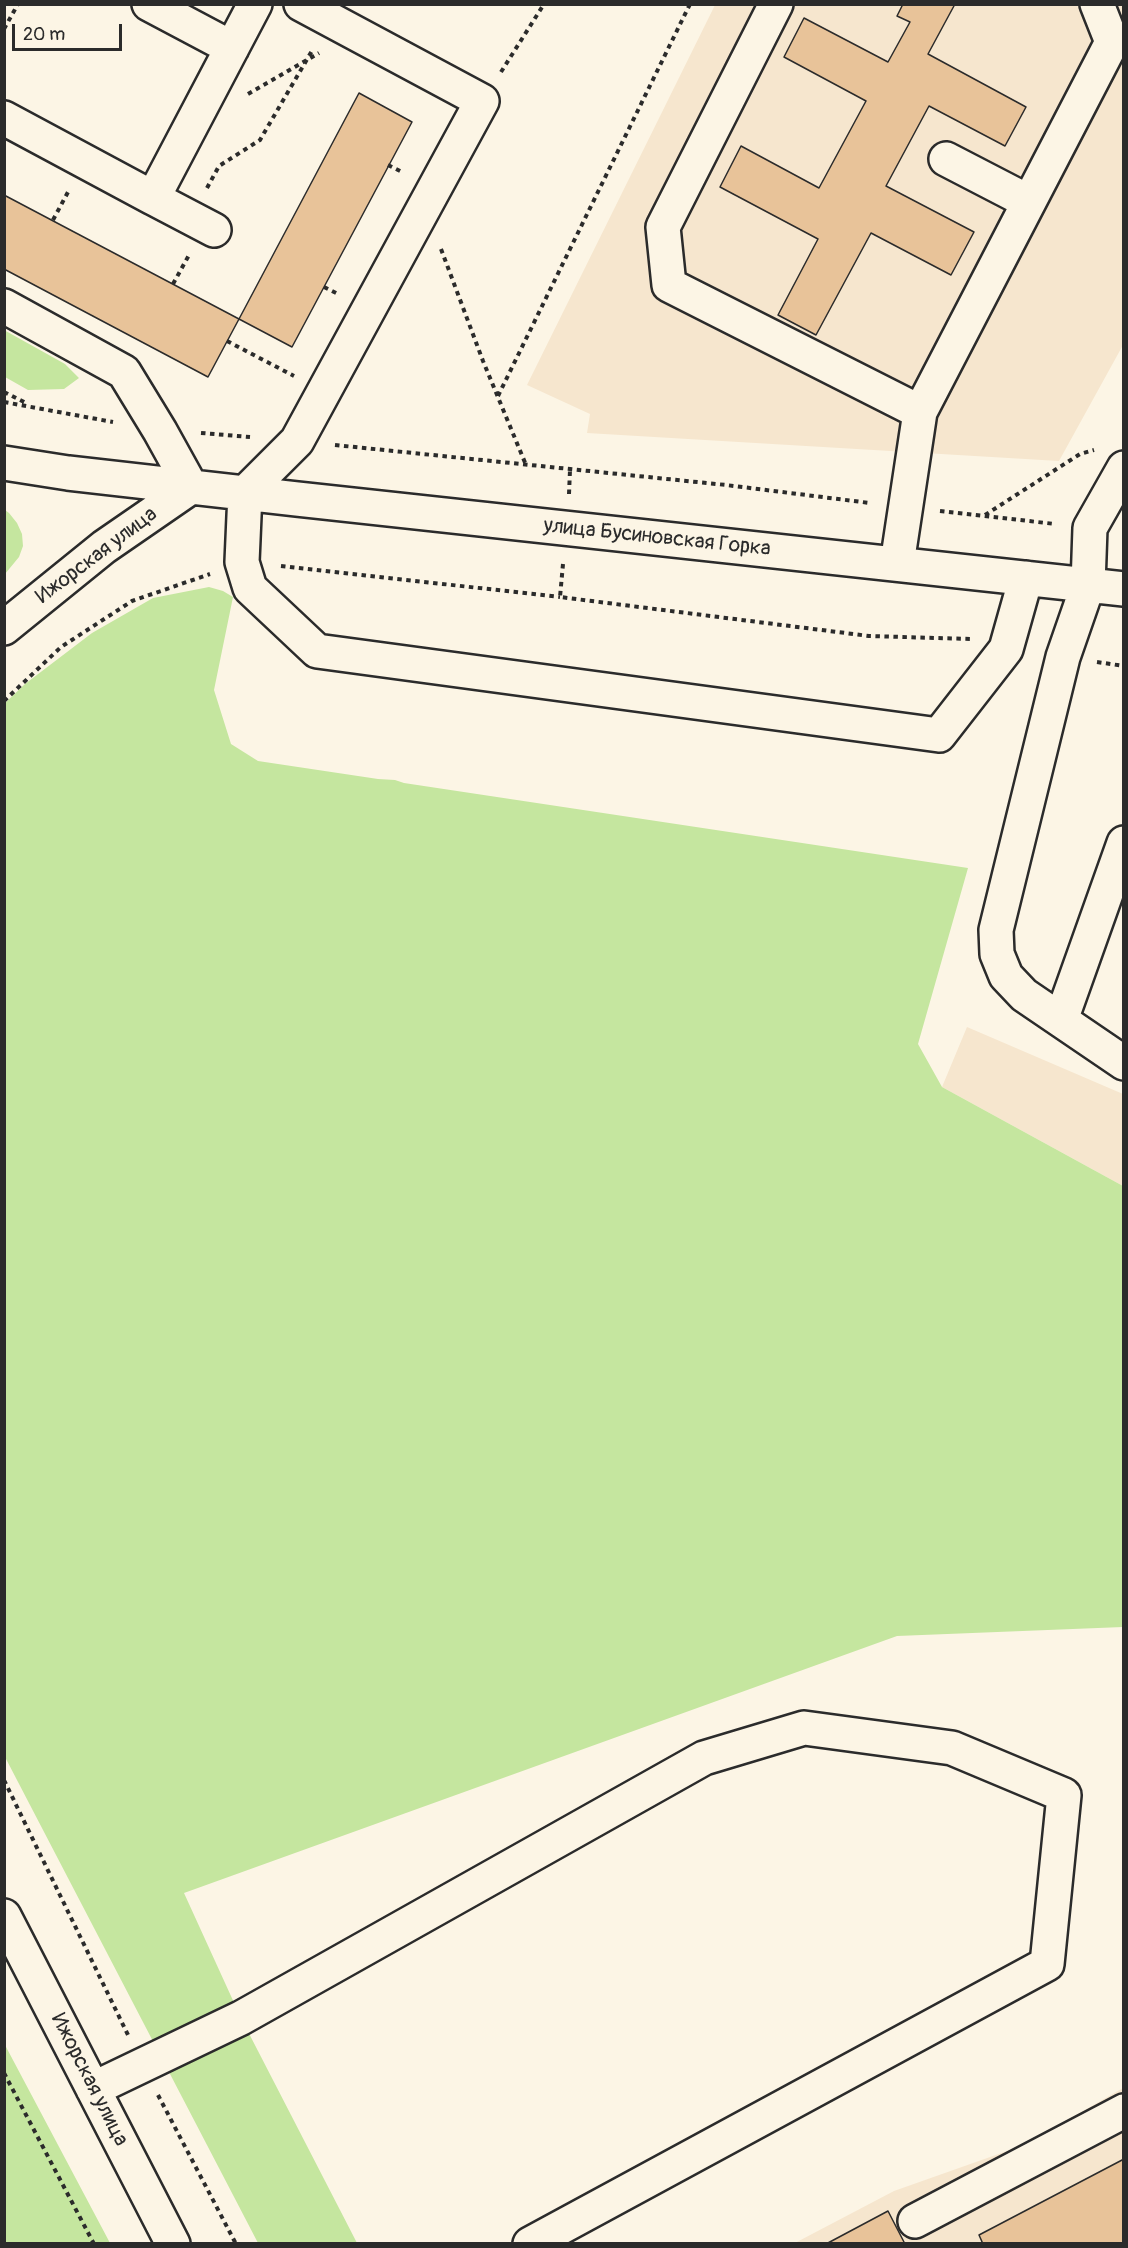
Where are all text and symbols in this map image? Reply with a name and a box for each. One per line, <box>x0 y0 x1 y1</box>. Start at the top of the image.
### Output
scale bar <box>15 12 124 50</box>
text: 20 m <box>23 23 65 46</box>
street label: Ижорская улица <box>31 502 163 610</box>
street label: улица Бусиновская Горка <box>542 514 772 562</box>
street label: Ижорская улица <box>45 2010 133 2150</box>

